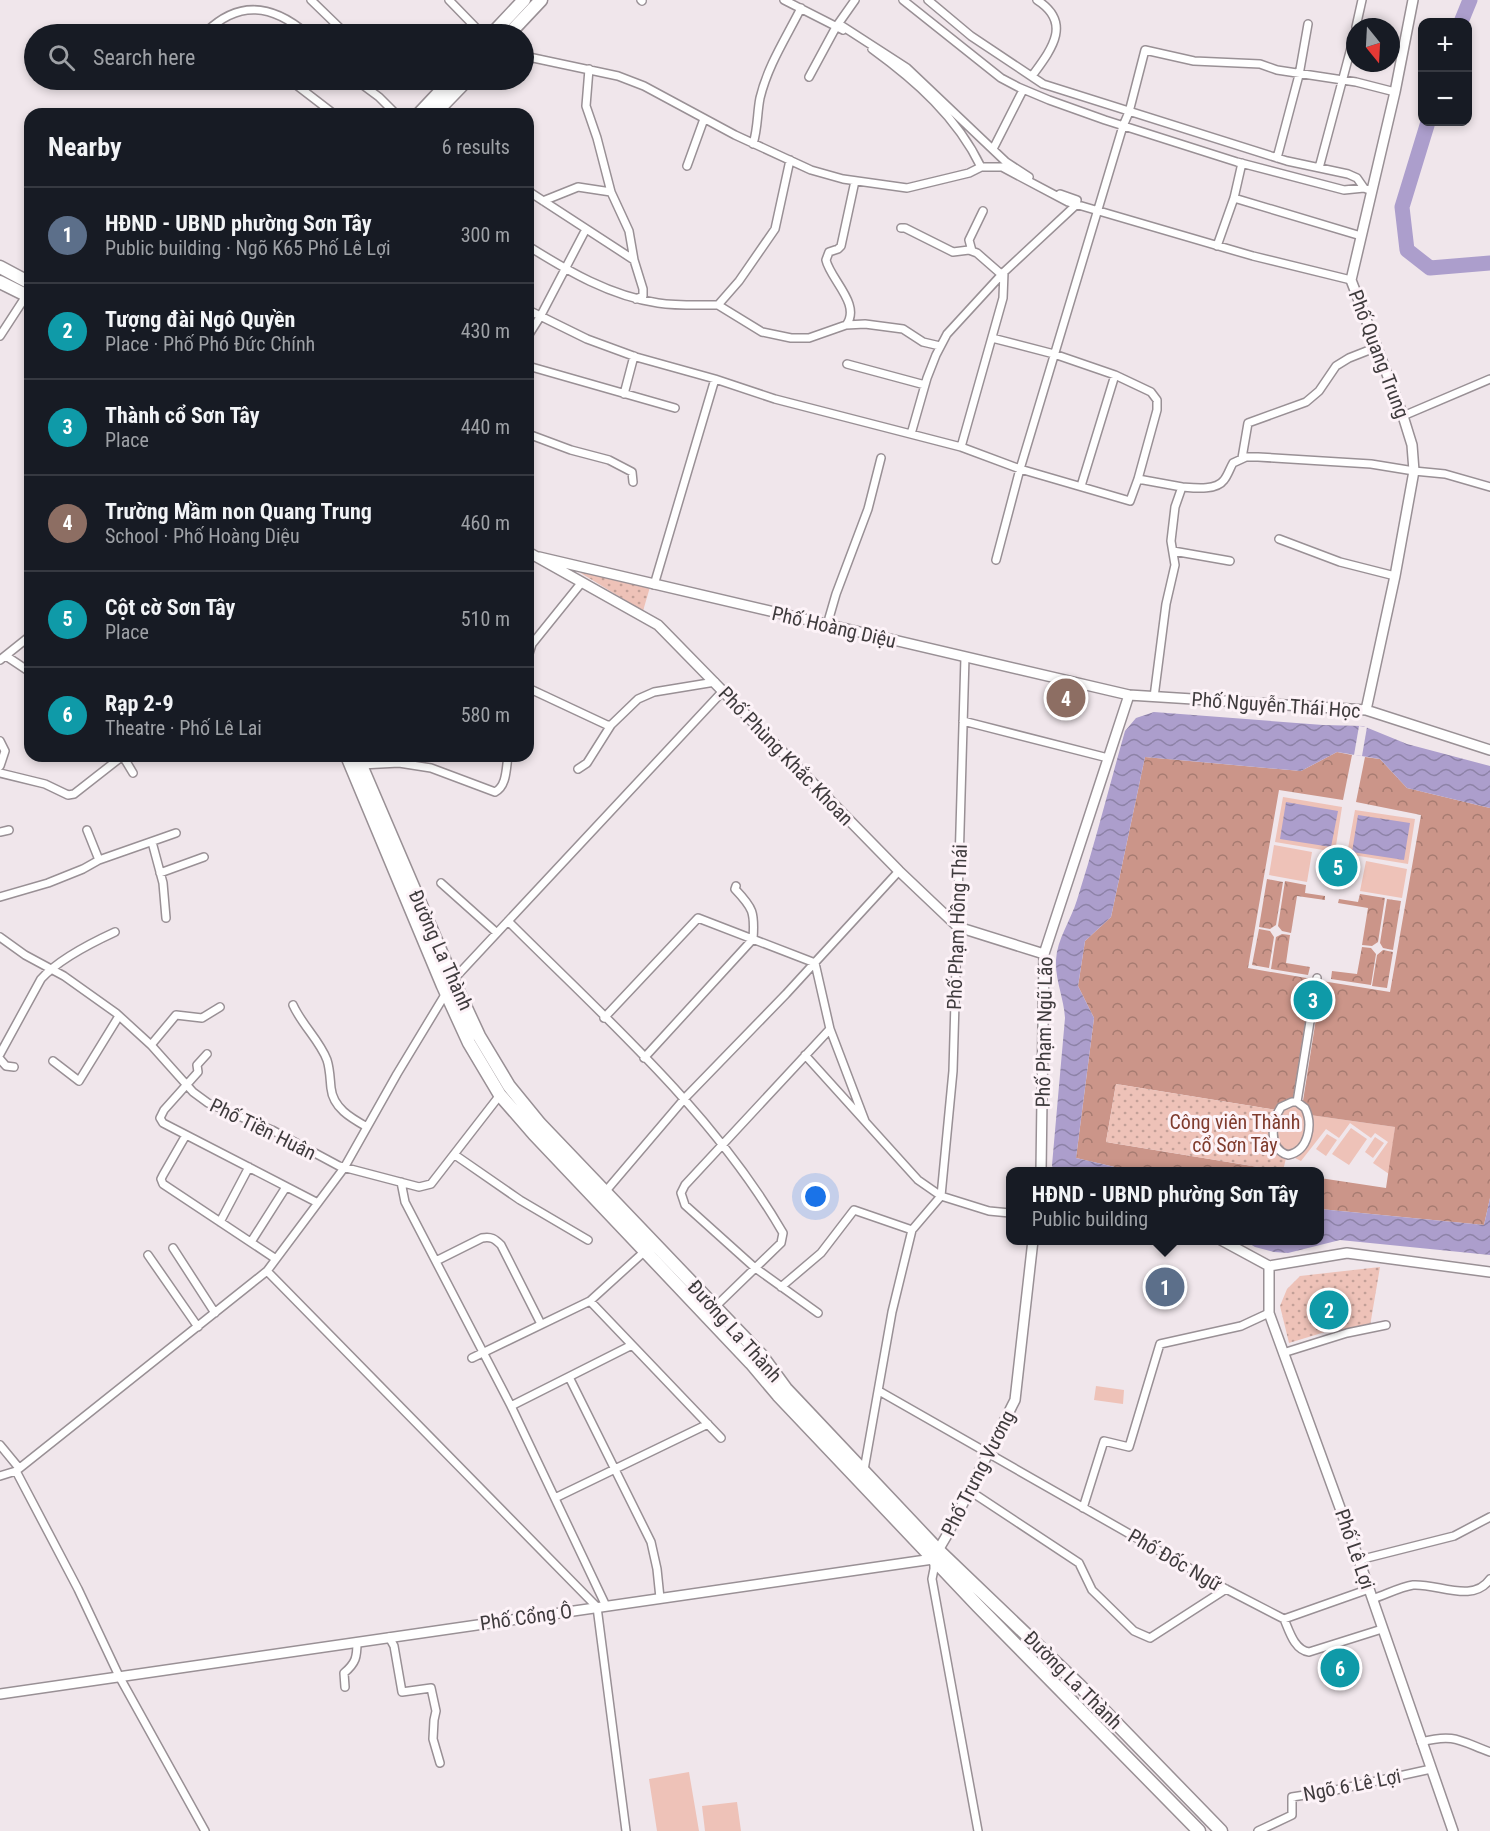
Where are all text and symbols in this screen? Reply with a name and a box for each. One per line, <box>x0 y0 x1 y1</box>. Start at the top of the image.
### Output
north arrow <box>1346 18 1400 72</box>
map controls <box>1418 18 1472 126</box>
button: + <box>1418 18 1472 72</box>
search box <box>24 24 534 90</box>
icon: search <box>45 41 78 74</box>
text: Search here <box>93 45 195 70</box>
button: − <box>1418 72 1472 126</box>
text: Nearby <box>48 132 122 162</box>
text: 6 results <box>442 135 510 159</box>
text: HĐND - UBND phường Sơn Tây <box>105 211 372 236</box>
text: 1 <box>62 223 73 247</box>
text: 300 m <box>461 223 510 247</box>
text: Public building · Ngõ K65 Phố Lê Lợi <box>105 236 391 260</box>
street label: Phố Quang Trung <box>1344 287 1414 421</box>
text: Tượng đài Ngô Quyền <box>105 307 295 332</box>
text: 2 <box>62 319 73 343</box>
text: 430 m <box>461 319 510 343</box>
text: Place · Phố Phó Đức Chính <box>105 332 315 356</box>
text: Thành cổ Sơn Tây <box>105 403 260 428</box>
text: 3 <box>62 415 73 439</box>
text: 440 m <box>461 415 510 439</box>
text: Place <box>105 428 149 452</box>
text: Trường Mầm non Quang Trung <box>105 499 372 524</box>
text: 4 <box>62 511 73 535</box>
text: 460 m <box>461 511 510 535</box>
text: School · Phố Hoàng Diệu <box>105 524 300 548</box>
text: Cột cờ Sơn Tây <box>105 595 235 620</box>
street label: Phố Hoàng Diệu <box>770 601 898 653</box>
text: 5 <box>62 607 73 631</box>
text: 510 m <box>461 607 510 631</box>
text: Place <box>105 620 149 644</box>
pin: 4 <box>1046 676 1086 720</box>
street label: Phố Phùng Khắc Khoan <box>714 682 858 830</box>
street label: Phố Nguyễn Thái Học <box>1191 687 1361 723</box>
text: Rạp 2-9 <box>105 691 174 716</box>
text: 6 <box>62 703 73 727</box>
text: 580 m <box>461 703 510 727</box>
text: Theatre · Phố Lê Lai <box>105 716 262 740</box>
street label: Phố Phạm Hồng Thái <box>942 844 972 1010</box>
pin: 5 <box>1318 844 1358 890</box>
street label: Đường La Thành <box>404 886 478 1014</box>
street label: Phố Phạm Ngũ Lão <box>1031 956 1057 1108</box>
pin: 3 <box>1294 978 1332 1022</box>
street label: Phố Tiền Huân <box>206 1093 320 1165</box>
park label: Công viên Thành cổ Sơn Tây <box>1170 1110 1300 1157</box>
popup <box>1006 1167 1324 1245</box>
your location <box>801 1182 830 1211</box>
text: HĐND - UBND phường Sơn Tây <box>1032 1182 1298 1207</box>
text: Public building <box>1032 1207 1148 1231</box>
pin: 1 <box>1146 1264 1184 1310</box>
street label: Đường La Thành <box>683 1275 787 1387</box>
pin: 2 <box>1310 1288 1348 1332</box>
street label: Phố Trưng Vương <box>936 1406 1020 1540</box>
street label: Phố Lê Lợi <box>1330 1506 1380 1592</box>
street label: Phố Đốc Ngữ <box>1124 1524 1226 1596</box>
street label: Phố Cổng Ô <box>478 1599 574 1635</box>
street label: Đường La Thành <box>1019 1626 1127 1734</box>
pin: 6 <box>1320 1646 1360 1690</box>
street label: Ngõ 6 Lê Lợi <box>1301 1764 1403 1806</box>

